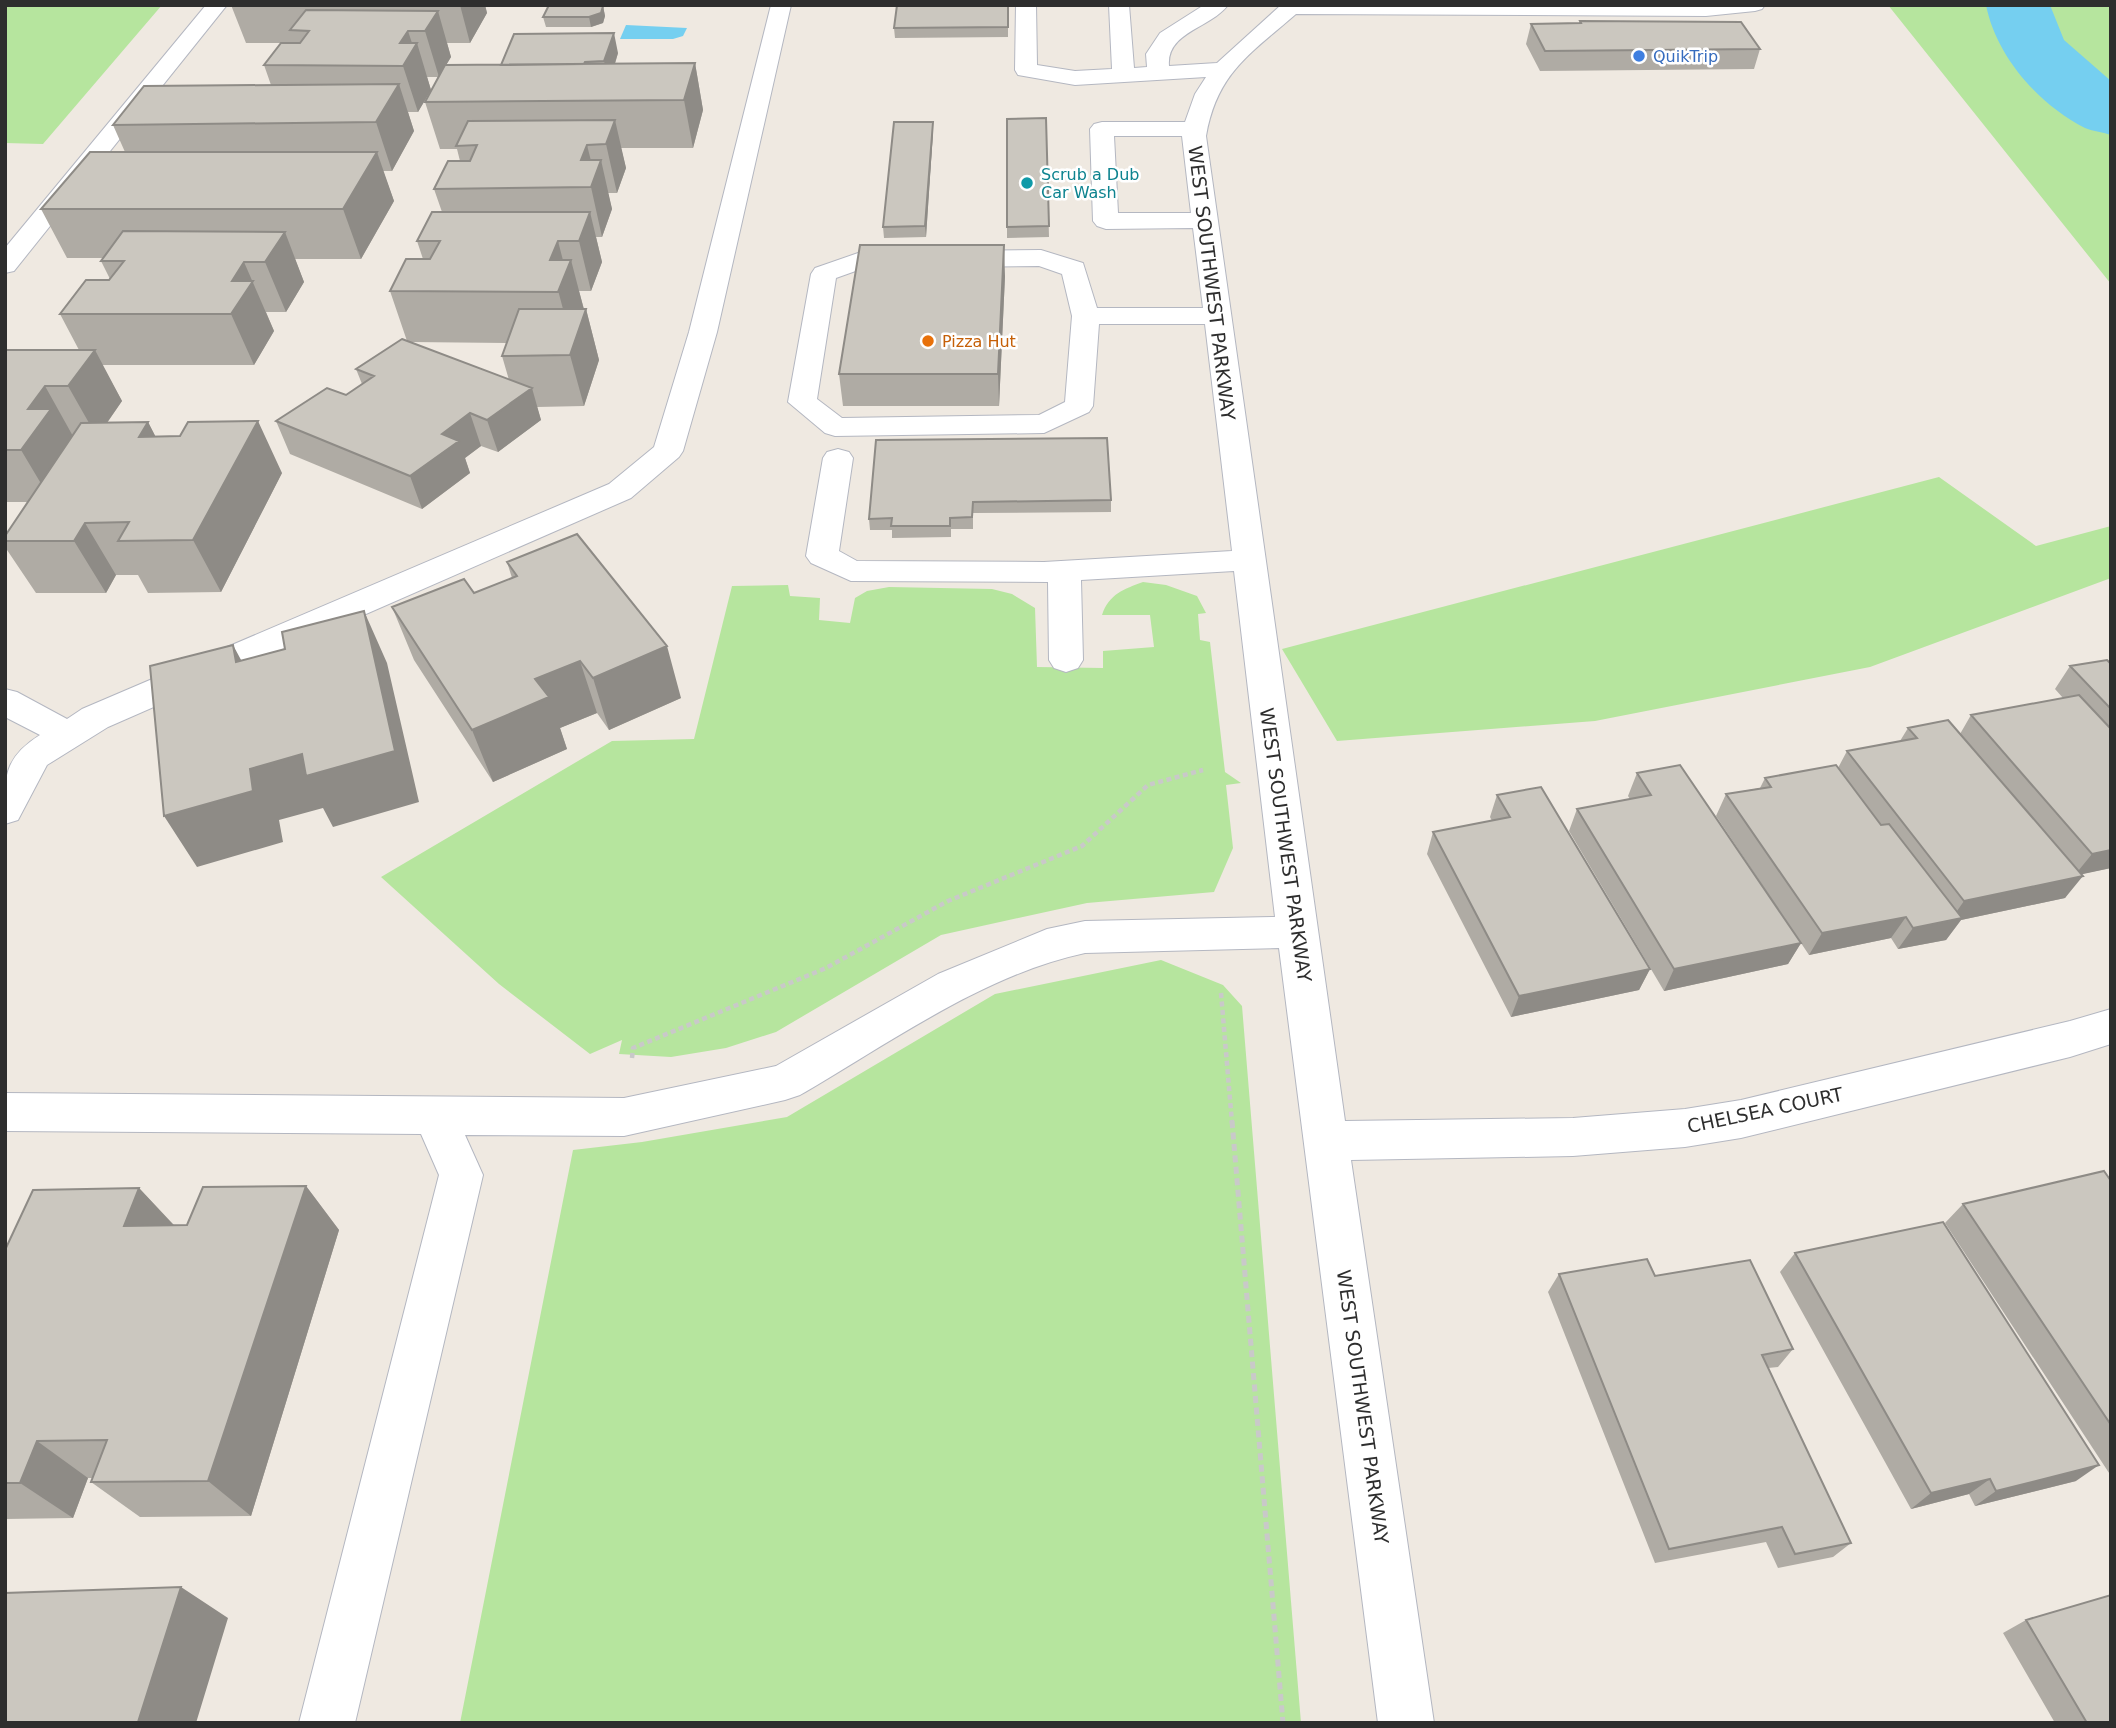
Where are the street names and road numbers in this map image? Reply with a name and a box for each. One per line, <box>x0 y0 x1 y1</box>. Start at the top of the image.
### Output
street label: WEST SOUTHWEST PARKWAY <box>1184 144 1240 422</box>
street label: WEST SOUTHWEST PARKWAY <box>1256 706 1316 984</box>
street label: CHELSEA COURT <box>1685 1083 1845 1137</box>
street label: WEST SOUTHWEST PARKWAY <box>1333 1268 1393 1546</box>

